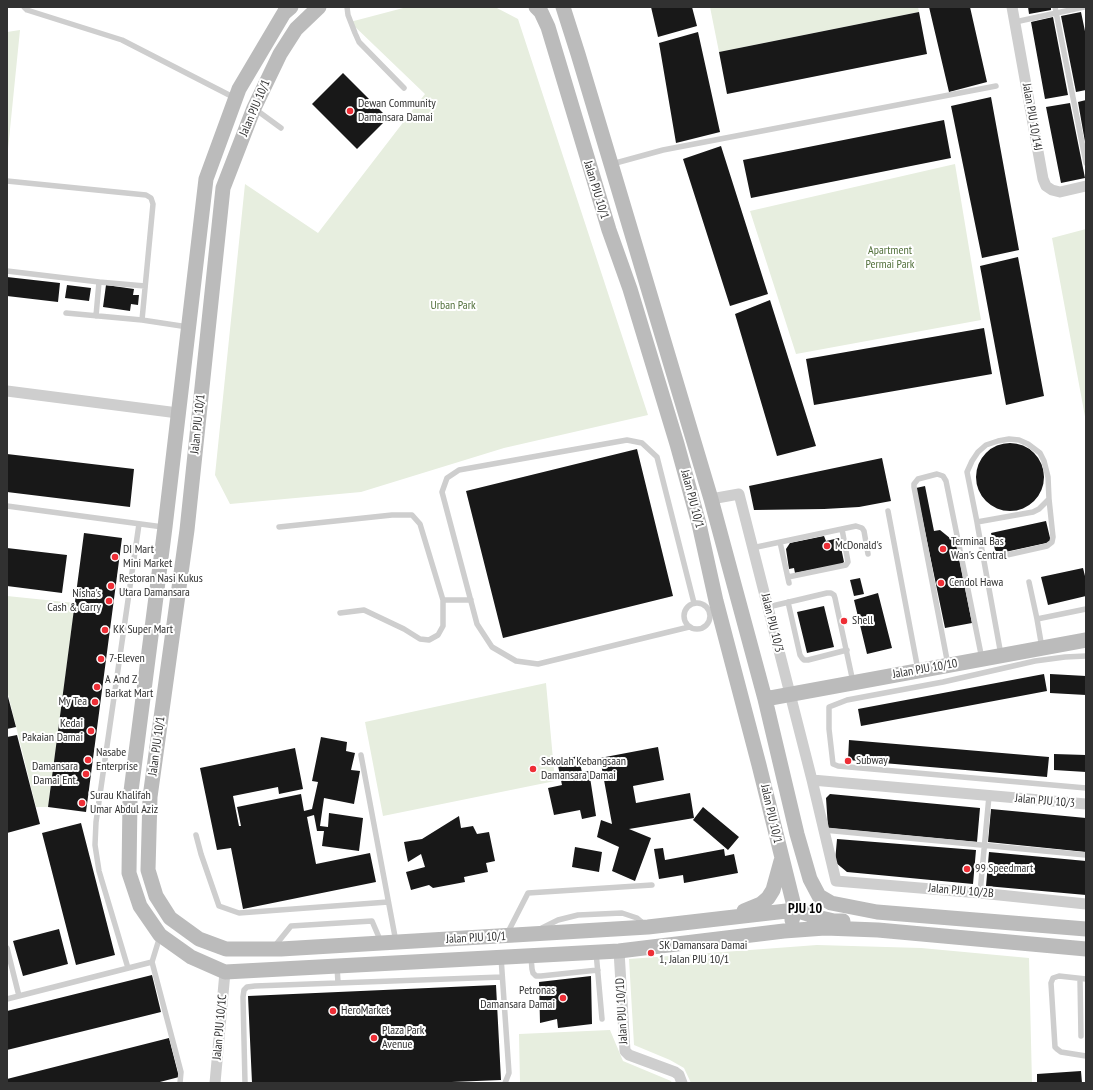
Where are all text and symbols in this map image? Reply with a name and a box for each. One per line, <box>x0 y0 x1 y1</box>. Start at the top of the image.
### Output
street label: Jalan PJU 10/1 <box>237 78 273 138</box>
street label: Jalan PJU 10/14J <box>1019 82 1045 152</box>
place label: Dewan Community Damansara Damai <box>358 97 436 125</box>
marker: Dewan Community Damansara Damai <box>345 106 355 116</box>
street label: Jalan PJU 10/1 <box>580 159 612 221</box>
park label: Apartment Permai Park <box>866 244 914 272</box>
park label: Urban Park <box>430 299 476 313</box>
street label: Jalan PJU 10/1 <box>188 393 208 455</box>
street label: Jalan PJU 10/1 <box>677 468 707 530</box>
place label: Terminal Bas Wan's Central <box>951 535 1006 563</box>
place label: McDonald's <box>835 539 882 553</box>
marker: McDonald's <box>822 541 832 551</box>
place label: DI Mart Mini Market <box>123 543 172 571</box>
marker: Terminal Bas Wan's Central <box>938 544 948 554</box>
marker: DI Mart Mini Market <box>110 552 120 562</box>
place label: Restoran Nasi Kukus Utara Damansara <box>119 572 203 600</box>
place label: Cendol Hawa <box>949 576 1003 590</box>
marker: Cendol Hawa <box>936 578 946 588</box>
marker: Restoran Nasi Kukus Utara Damansara <box>106 581 116 591</box>
place label: Nisha's Cash & Carry <box>47 587 101 615</box>
street label: Jalan PJU 10/3 <box>758 592 786 654</box>
marker: Nisha's Cash & Carry <box>104 596 114 606</box>
place label: Shell <box>852 614 873 628</box>
marker: Shell <box>839 616 849 626</box>
place label: KK Super Mart <box>113 623 173 637</box>
marker: KK Super Mart <box>100 625 110 635</box>
place label: 7-Eleven <box>109 652 145 666</box>
marker: 7-Eleven <box>96 654 106 664</box>
street label: Jalan PJU 10/10 <box>892 656 958 682</box>
place label: A And Z Barkat Mart <box>105 673 153 701</box>
marker: A And Z Barkat Mart <box>92 682 102 692</box>
place label: My Tea <box>58 695 87 709</box>
marker: My Tea <box>90 697 100 707</box>
street label: Jalan PJU 10/1 <box>146 715 168 777</box>
place label: Kedai Pakaian Damai <box>22 717 83 745</box>
marker: Kedai Pakaian Damai <box>86 726 96 736</box>
place label: Nasabe Enterprise <box>96 746 138 774</box>
place label: Subway <box>856 754 888 768</box>
marker: Nasabe Enterprise <box>83 755 93 765</box>
place label: Sekolah Kebangsaan Damansara Damai <box>541 755 626 783</box>
marker: Subway <box>843 756 853 766</box>
place label: Damansara Damai Ent. <box>32 760 78 788</box>
marker: Sekolah Kebangsaan Damansara Damai <box>528 764 538 774</box>
marker: Damansara Damai Ent. <box>81 769 91 779</box>
street label: Jalan PJU 10/1 <box>757 783 785 845</box>
place label: Surau Khalifah Umar Abdul Aziz <box>90 789 158 817</box>
street label: Jalan PJU 10/3 <box>1015 791 1075 811</box>
marker: Surau Khalifah Umar Abdul Aziz <box>77 798 87 808</box>
place label: 99 Speedmart <box>975 862 1033 876</box>
marker: 99 Speedmart <box>962 864 972 874</box>
street label: Jalan PJU 10/2B <box>928 881 994 901</box>
district label: PJU 10 <box>788 901 822 917</box>
street label: Jalan PJU 10/1 <box>446 929 506 947</box>
place label: SK Damansara Damai 1, Jalan PJU 10/1 <box>659 939 747 967</box>
marker: SK Damansara Damai 1, Jalan PJU 10/1 <box>646 948 656 958</box>
street label: Jalan PJU 10/1D <box>613 978 631 1044</box>
place label: Petronas Damansara Damai <box>480 984 555 1012</box>
marker: Petronas Damansara Damai <box>558 993 568 1003</box>
street label: Jalan PJU 10/1C <box>210 994 230 1060</box>
place label: HeroMarket <box>341 1004 389 1018</box>
marker: HeroMarket <box>328 1006 338 1016</box>
place label: Plaza Park Avenue <box>382 1024 425 1052</box>
marker: Plaza Park Avenue <box>369 1033 379 1043</box>

